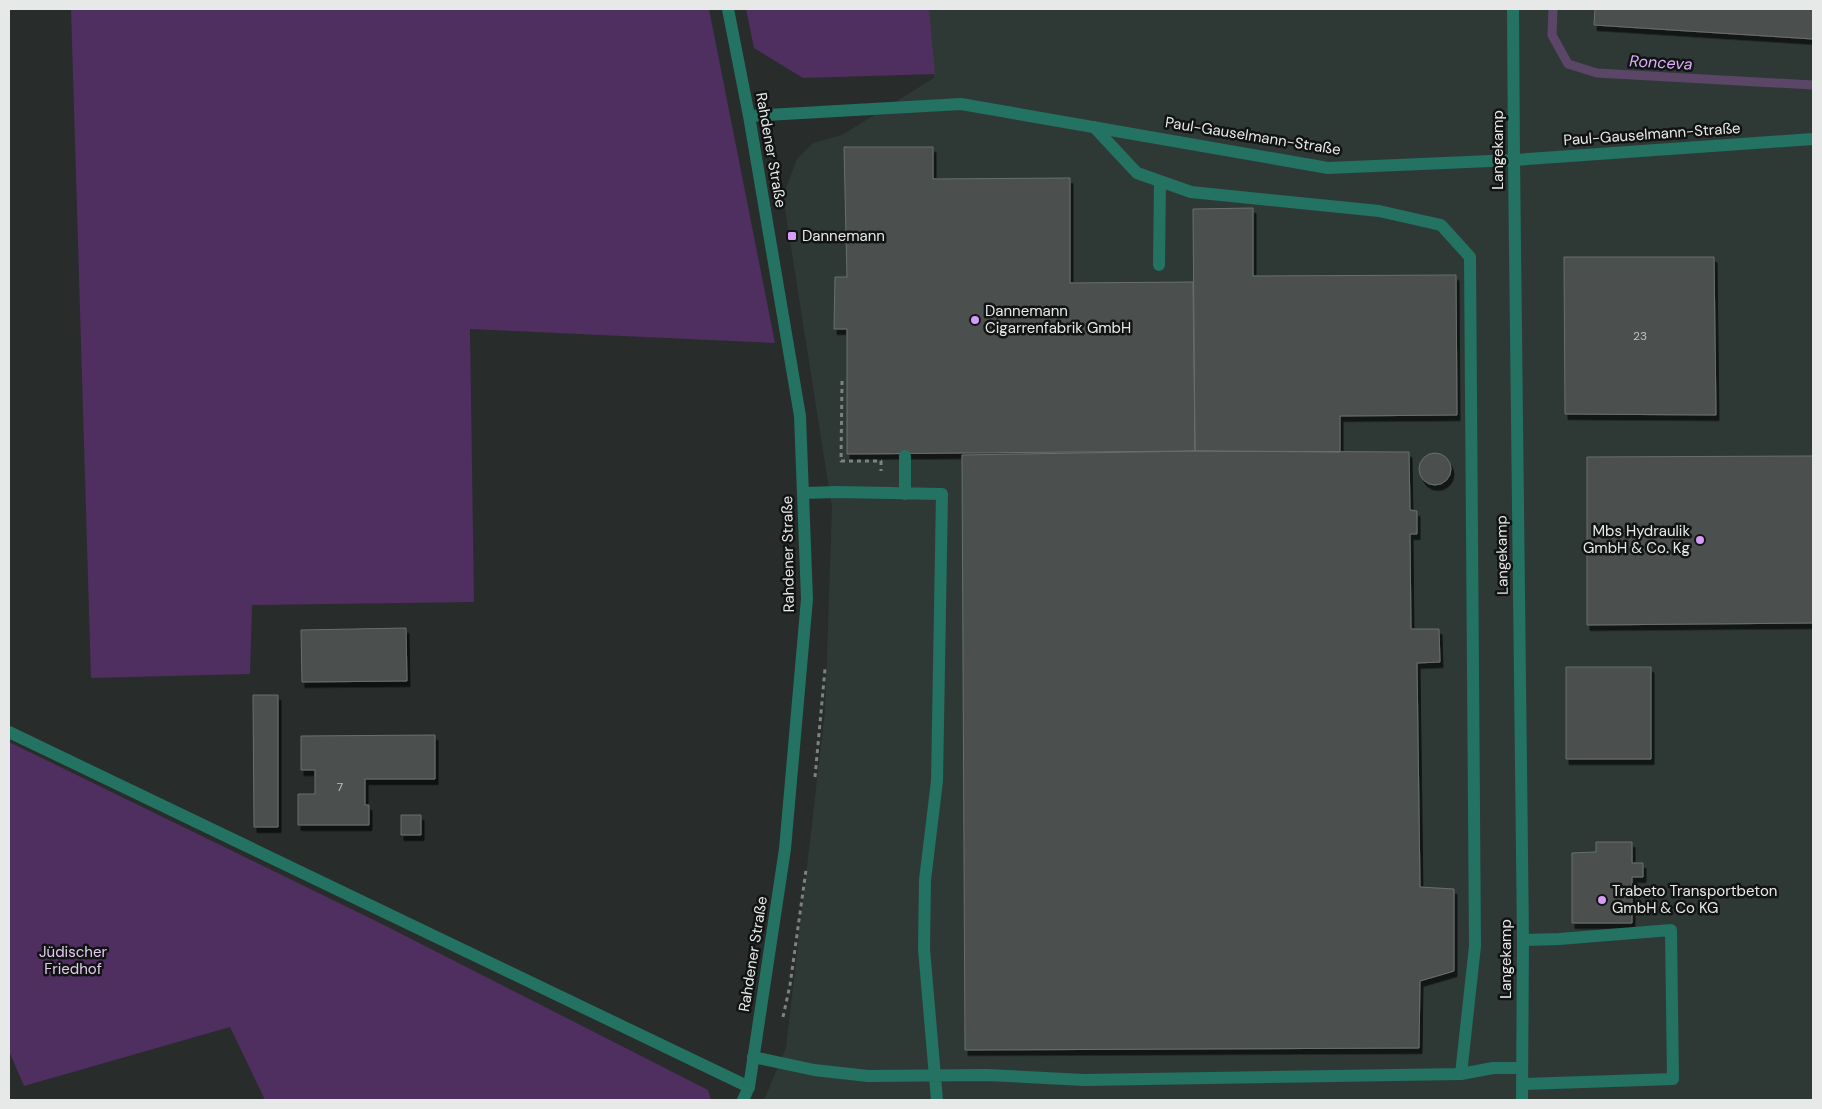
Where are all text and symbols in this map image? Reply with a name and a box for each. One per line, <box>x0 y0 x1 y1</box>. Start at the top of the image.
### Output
water label: Ronceva <box>1629 50 1693 75</box>
street label: Rahdener Straße <box>751 91 791 209</box>
street label: Langekamp <box>1488 110 1508 190</box>
street label: Paul-Gauselmann-Straße <box>1164 112 1342 160</box>
street label: Paul-Gauselmann-Straße <box>1563 118 1741 150</box>
place label: Dannemann <box>802 226 885 246</box>
marker: Dannemann <box>786 230 798 242</box>
place label: Dannemann Cigarrenfabrik GmbH <box>985 301 1131 338</box>
marker: Dannemann Cigarrenfabrik GmbH <box>969 314 981 326</box>
house number: 23 <box>1633 328 1647 344</box>
street label: Rahdener Straße <box>777 496 799 612</box>
street label: Langekamp <box>1491 515 1513 595</box>
place label: Mbs Hydraulik GmbH & Co. Kg <box>1583 521 1690 558</box>
marker: Mbs Hydraulik GmbH & Co. Kg <box>1694 534 1706 546</box>
house number: 7 <box>337 779 343 795</box>
place label: Trabeto Transportbeton GmbH & Co KG <box>1612 881 1777 918</box>
marker: Trabeto Transportbeton GmbH & Co KG <box>1596 894 1608 906</box>
street label: Rahdener Straße <box>734 895 772 1013</box>
street label: Langekamp <box>1496 919 1516 999</box>
park label: Jüdischer Friedhof <box>39 942 107 979</box>

